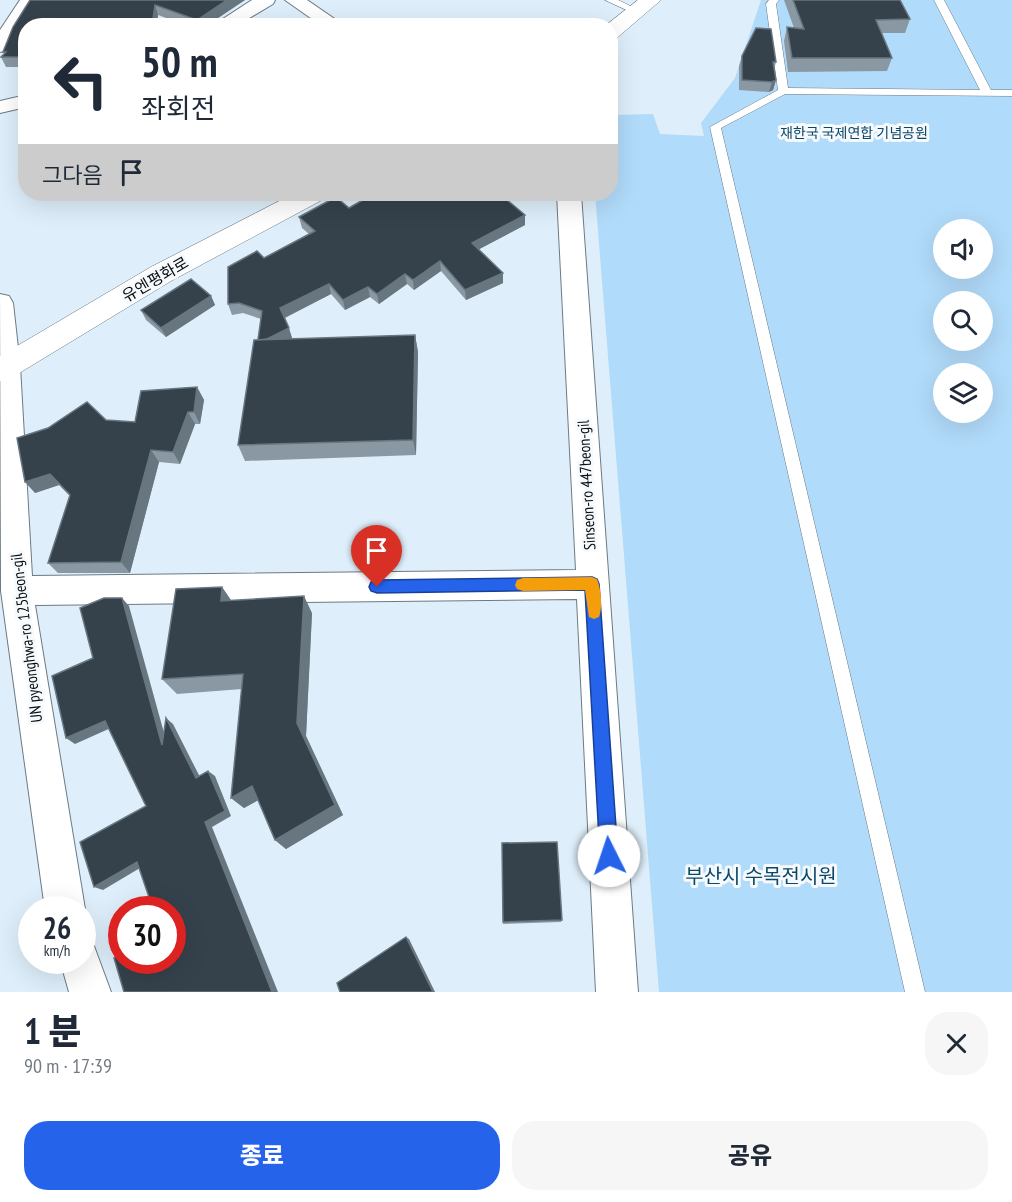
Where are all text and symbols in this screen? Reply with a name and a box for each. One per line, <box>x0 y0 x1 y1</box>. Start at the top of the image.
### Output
text: 50 m <box>141 34 218 89</box>
icon: left <box>42 42 120 120</box>
text: 좌회전 <box>141 91 216 125</box>
park label: 재한국 국제연합 기념공원 <box>780 124 928 142</box>
icon: arrive <box>115 156 148 189</box>
text: 그다음 <box>42 161 103 189</box>
map controls <box>933 219 993 423</box>
button: sound <box>933 219 993 279</box>
street label: 유엔평화로 <box>118 252 192 306</box>
button: search <box>933 291 993 351</box>
button: layers <box>933 363 993 423</box>
street label: Sinseon-ro 447beon-gil <box>573 419 599 551</box>
pin <box>351 525 402 587</box>
icon: arrive <box>360 534 393 567</box>
street label: UN pyeonghwa-ro 125beon-gil <box>6 552 46 724</box>
position arrow <box>577 824 641 888</box>
park label: 부산시 수목전시원 <box>685 863 837 889</box>
speed limit sign: 30 <box>108 896 186 974</box>
text: 26 <box>43 908 71 947</box>
text: km/h <box>44 941 70 960</box>
text: 1 분 <box>24 1007 82 1054</box>
button: close <box>925 1012 988 1075</box>
text: 90 m · 17:39 <box>24 1053 112 1079</box>
button: 종료 <box>24 1121 500 1190</box>
button: 공유 <box>512 1121 988 1190</box>

